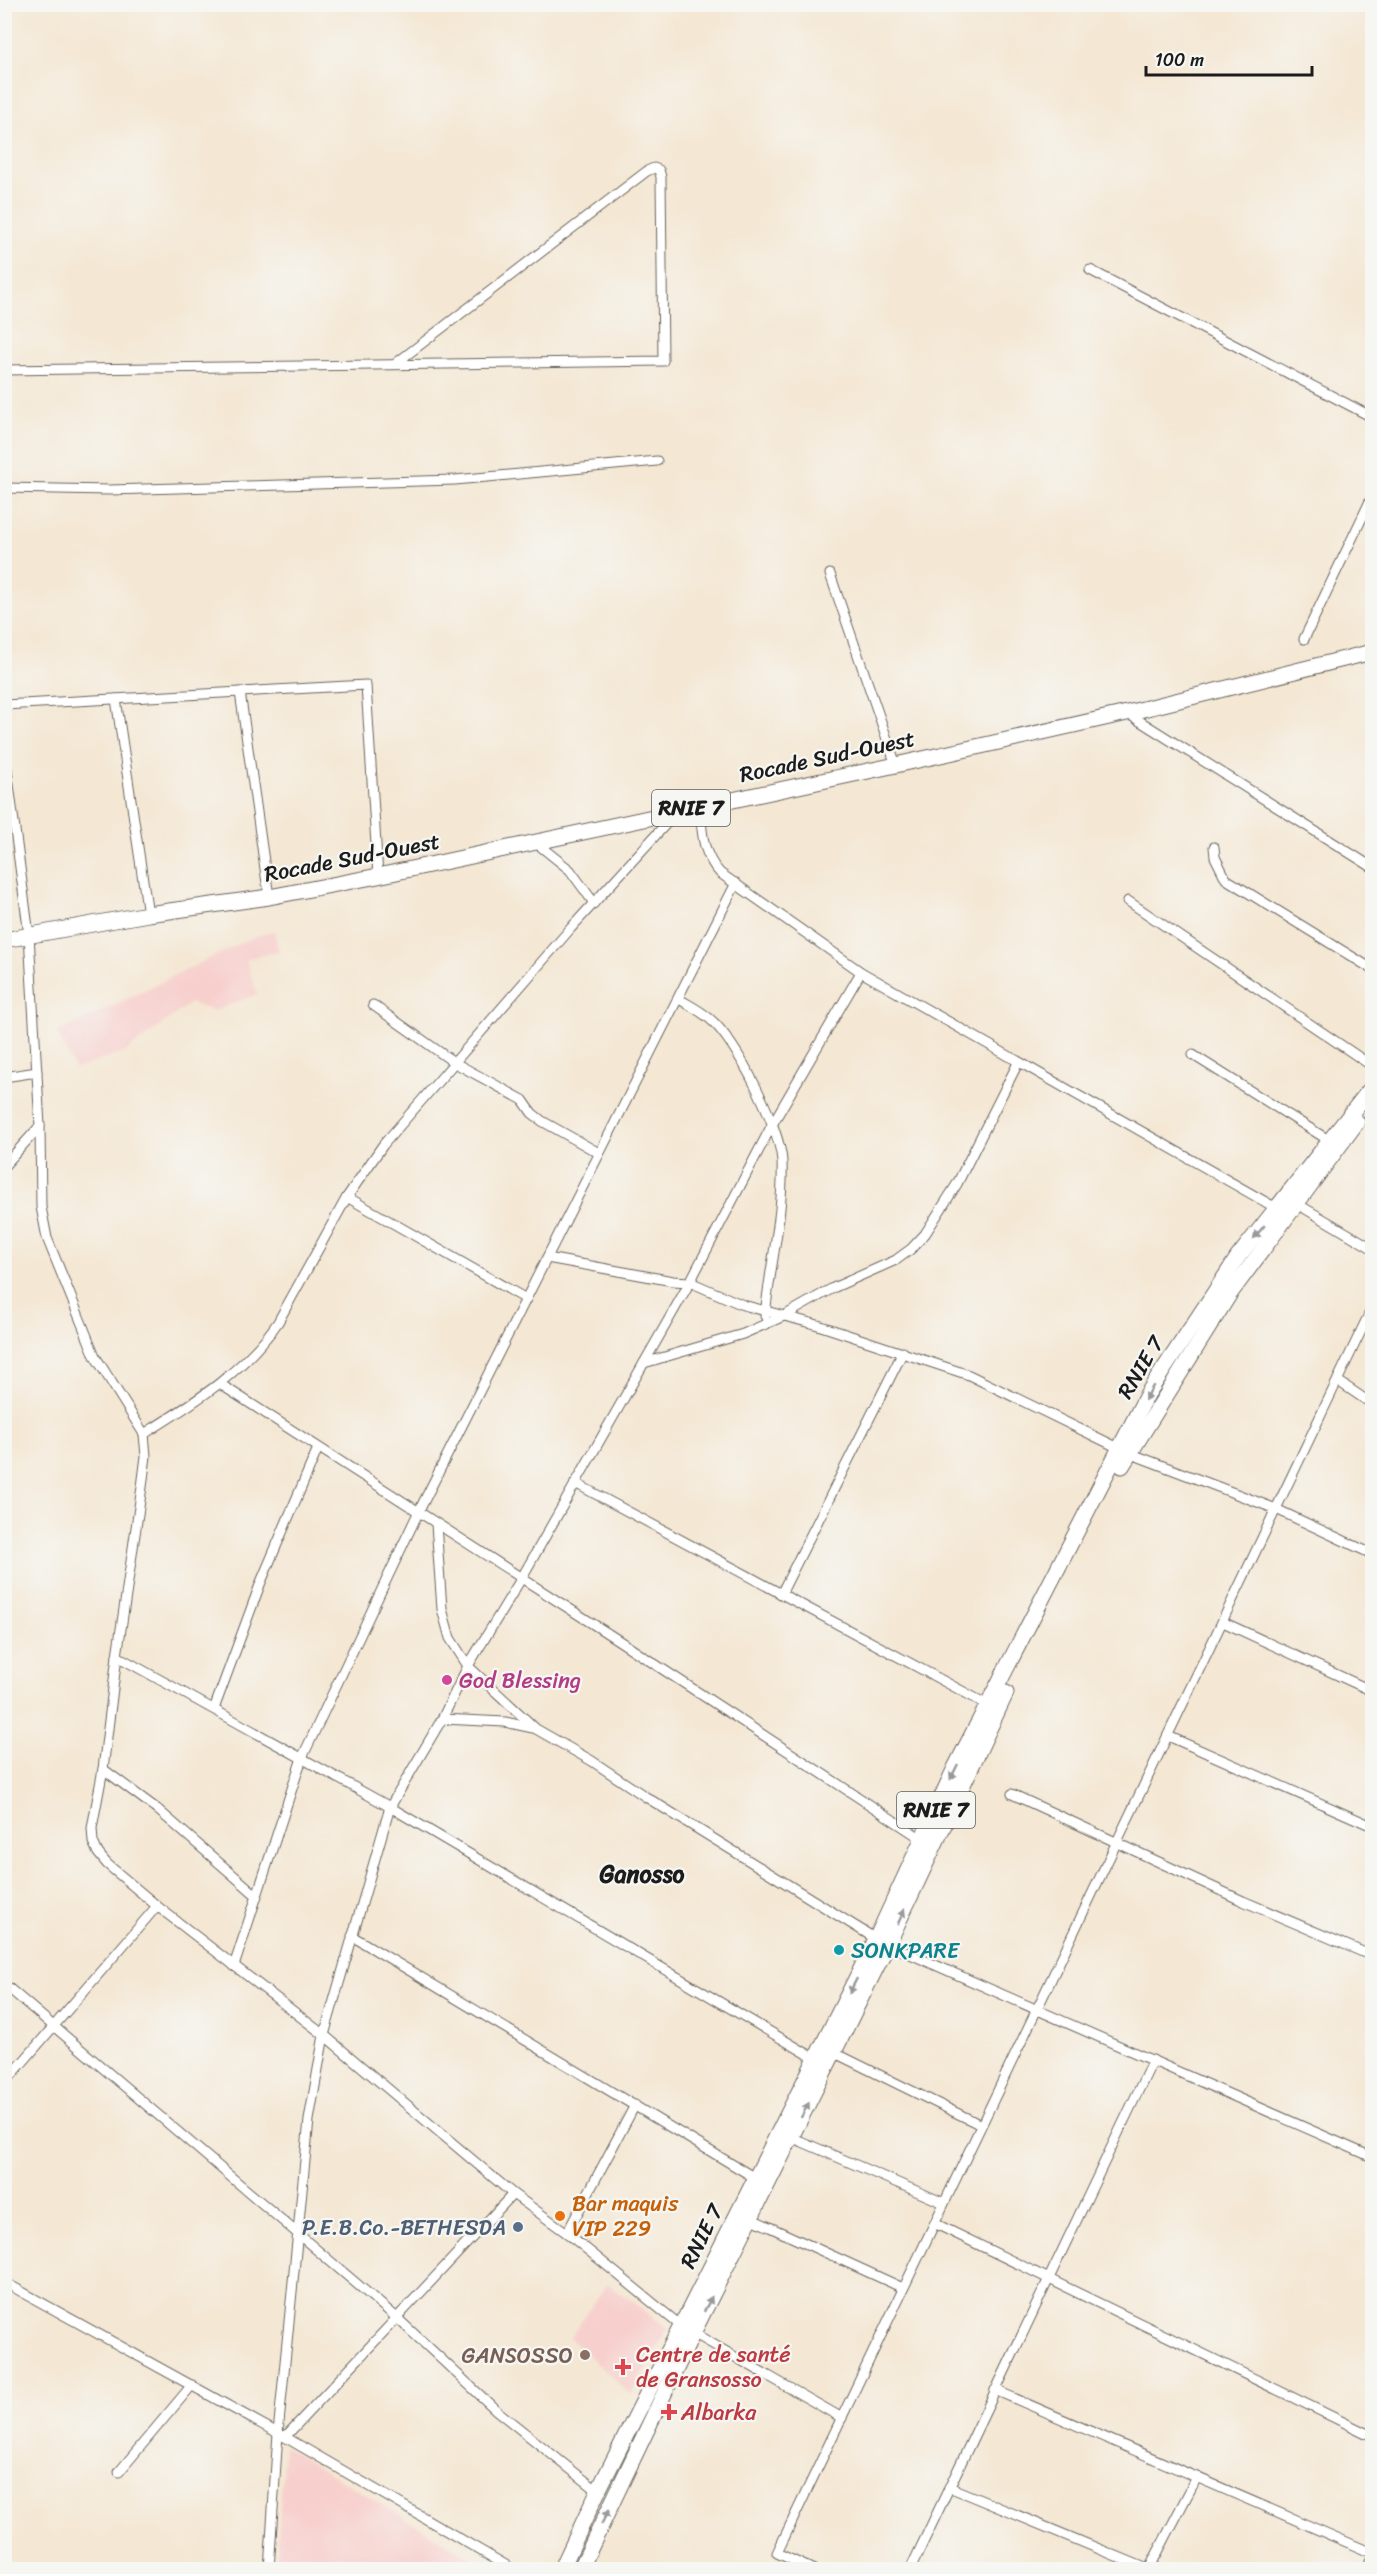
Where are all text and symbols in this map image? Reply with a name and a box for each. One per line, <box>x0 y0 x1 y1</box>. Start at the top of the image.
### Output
scale bar <box>1146 39 1312 77</box>
text: 100 m <box>1155 44 1204 76</box>
street label: Rocade Sud-Ouest <box>736 719 919 794</box>
road number: RNIE 7 <box>652 790 730 826</box>
street label: Rocade Sud-Ouest <box>261 821 444 894</box>
one-way arrow <box>1252 1224 1265 1240</box>
street label: RNIE 7 <box>1106 1327 1175 1406</box>
one-way arrow <box>1144 1385 1154 1402</box>
place label: God Blessing <box>459 1661 581 1700</box>
marker: God Blessing <box>440 1673 454 1687</box>
one-way arrow <box>949 1763 958 1780</box>
road number: RNIE 7 <box>897 1792 975 1828</box>
district label: Ganosso <box>600 1853 685 1895</box>
one-way arrow <box>896 1908 905 1925</box>
place label: SONKPARE <box>851 1931 961 1970</box>
marker: SONKPARE <box>832 1943 846 1957</box>
one-way arrow <box>848 1978 858 1995</box>
one-way arrow <box>800 2102 810 2119</box>
place label: Bar maquis VIP 229 <box>572 2184 679 2248</box>
street label: RNIE 7 <box>669 2196 735 2275</box>
place label: P.E.B.Co.-BETHESDA <box>302 2208 506 2247</box>
marker: Bar maquis VIP 229 <box>553 2209 567 2223</box>
marker: P.E.B.Co.-BETHESDA <box>511 2220 525 2234</box>
one-way arrow <box>704 2295 713 2312</box>
place label: Centre de santé de Gransosso <box>636 2335 791 2399</box>
place label: GANSOSSO <box>462 2336 573 2375</box>
marker: GANSOSSO <box>578 2348 592 2362</box>
marker: Centre de santé de Gransosso <box>614 2358 632 2376</box>
place label: Albarka <box>680 2393 757 2432</box>
marker: Albarka <box>662 2405 676 2419</box>
one-way arrow <box>600 2508 609 2525</box>

